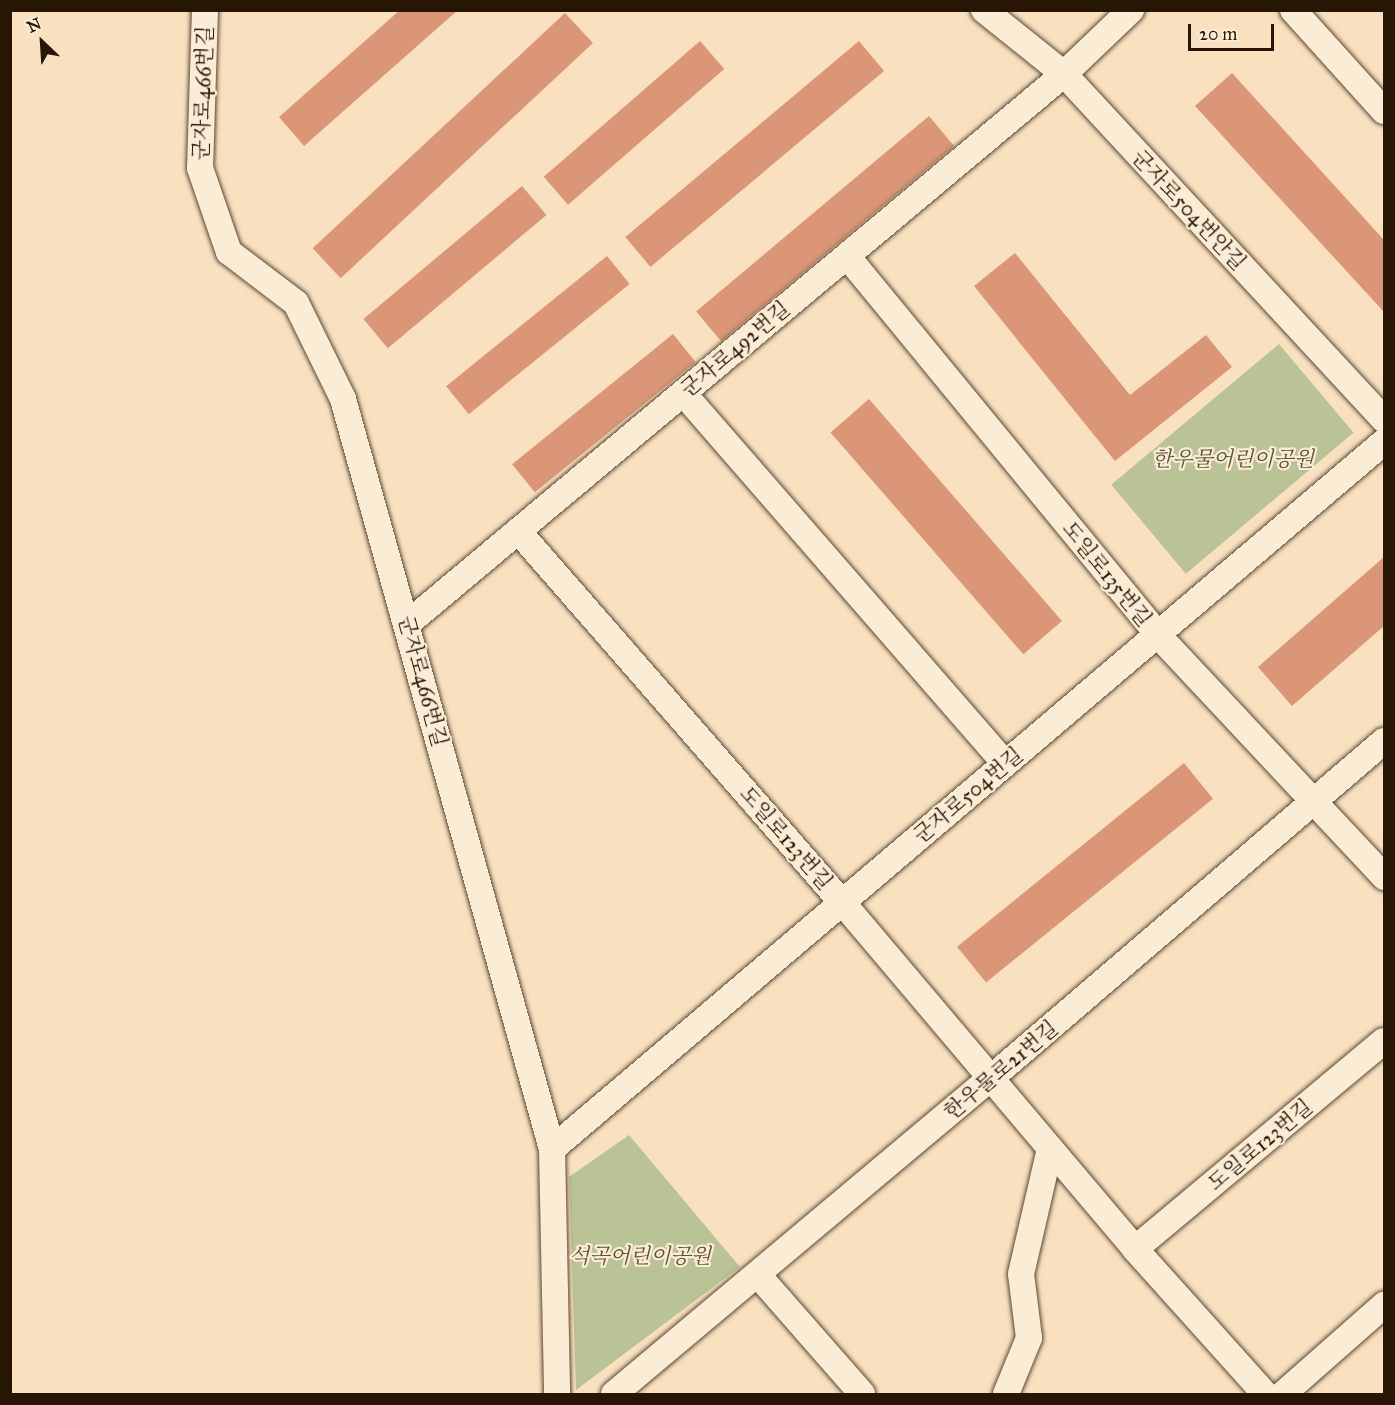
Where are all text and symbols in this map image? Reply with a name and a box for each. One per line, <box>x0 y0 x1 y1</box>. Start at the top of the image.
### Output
north arrow <box>12 12 72 72</box>
scale bar <box>1191 12 1276 50</box>
text: N <box>24 14 44 37</box>
text: 20 m <box>1199 23 1237 45</box>
street label: 군자로466번길 <box>188 25 218 161</box>
street label: 군자로504번안길 <box>1127 145 1251 275</box>
street label: 군자로492번길 <box>675 296 795 402</box>
park label: 한우물어린이공원 <box>1152 446 1314 472</box>
street label: 도일로135번길 <box>1057 516 1157 632</box>
street label: 군자로466번길 <box>393 613 453 749</box>
street label: 군자로504번길 <box>908 742 1028 848</box>
street label: 도일로123번길 <box>734 781 838 895</box>
street label: 한우물로21번길 <box>939 1015 1063 1125</box>
street label: 도일로123번길 <box>1203 1094 1317 1196</box>
park label: 석곡어린이공원 <box>569 1243 711 1269</box>

